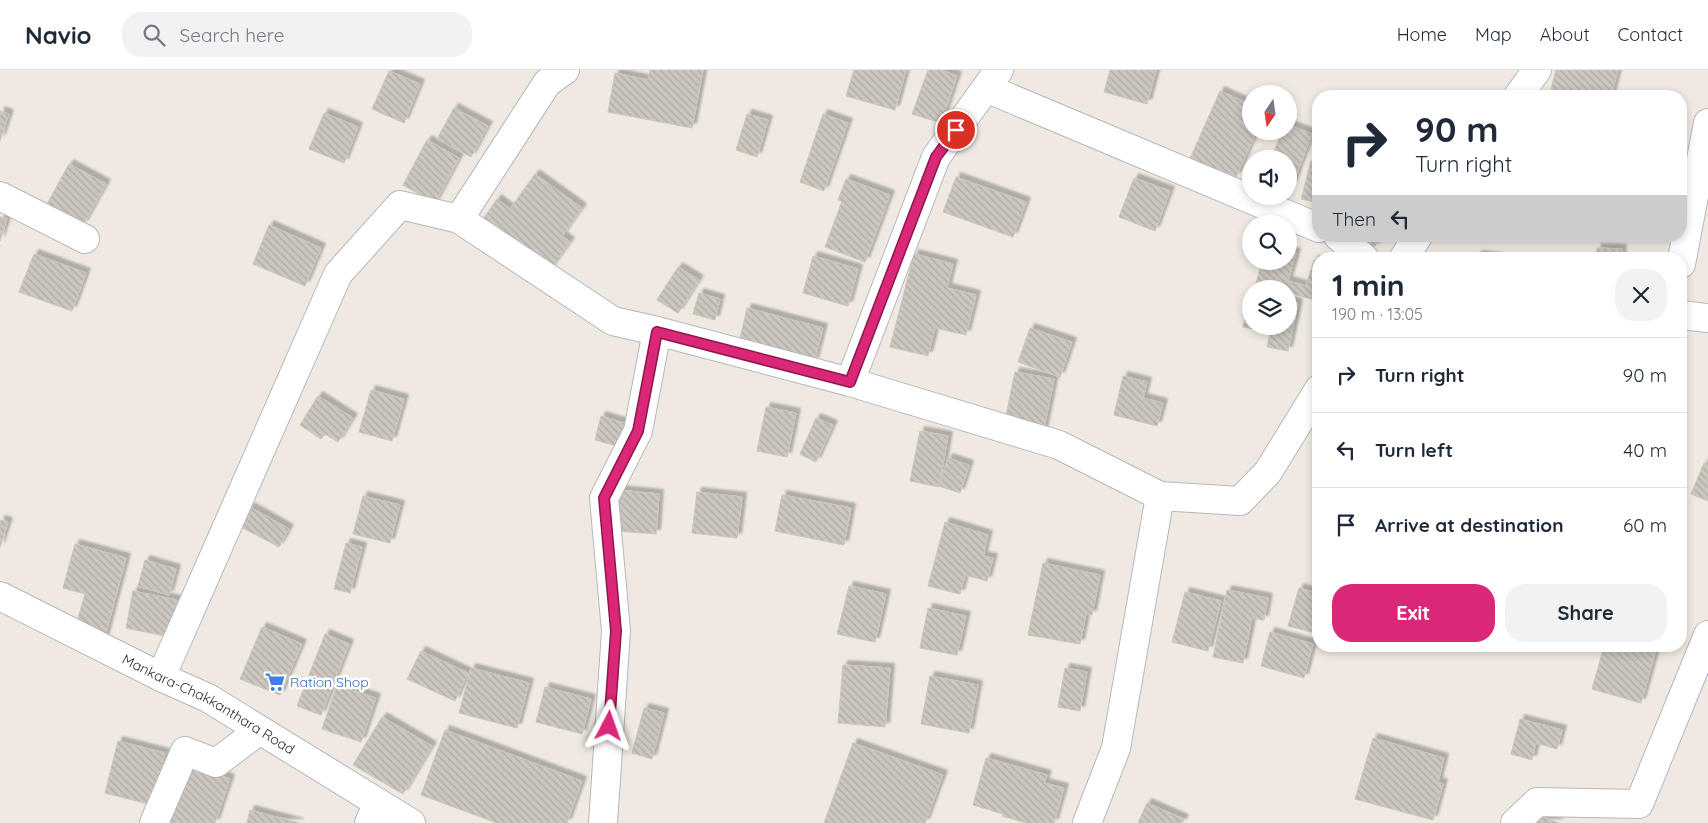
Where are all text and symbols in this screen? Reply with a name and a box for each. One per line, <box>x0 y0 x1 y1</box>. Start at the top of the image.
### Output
search box <box>122 12 472 57</box>
text: Navio <box>25 20 92 50</box>
icon: search <box>140 21 168 49</box>
text: Search here <box>180 23 284 47</box>
text: Home <box>1397 23 1447 46</box>
text: Map <box>1475 23 1512 46</box>
text: About <box>1540 23 1590 46</box>
text: Contact <box>1618 23 1683 46</box>
north arrow <box>1242 85 1298 140</box>
map controls <box>1242 85 1297 335</box>
text: 90 m <box>1415 107 1498 151</box>
pin <box>935 109 977 151</box>
icon: right <box>1332 110 1397 175</box>
icon: arrive <box>942 116 970 144</box>
button: sound <box>1242 150 1297 205</box>
text: Turn right <box>1415 150 1512 178</box>
icon: left <box>1386 205 1414 233</box>
text: Then <box>1332 207 1376 231</box>
button: search <box>1242 215 1297 270</box>
text: 1 min <box>1332 266 1405 304</box>
button: close <box>1615 269 1667 321</box>
button: layers <box>1242 280 1297 335</box>
text: 190 m · 13:05 <box>1332 304 1423 324</box>
icon: right <box>1332 361 1360 389</box>
text: Turn right <box>1375 363 1464 387</box>
text: 90 m <box>1623 363 1667 387</box>
icon: left <box>1332 436 1360 464</box>
text: Turn left <box>1375 438 1453 462</box>
text: 40 m <box>1623 438 1667 462</box>
icon: arrive <box>1332 511 1360 539</box>
text: Arrive at destination <box>1375 513 1564 537</box>
text: 60 m <box>1623 513 1667 537</box>
button: Exit <box>1332 584 1495 642</box>
button: Share <box>1505 584 1667 642</box>
street label: Mankara-Chakkanthara Road <box>119 650 298 758</box>
supermarket icon: Ration Shop <box>264 671 286 693</box>
place label: Ration Shop <box>290 673 369 691</box>
position arrow <box>582 699 634 751</box>

